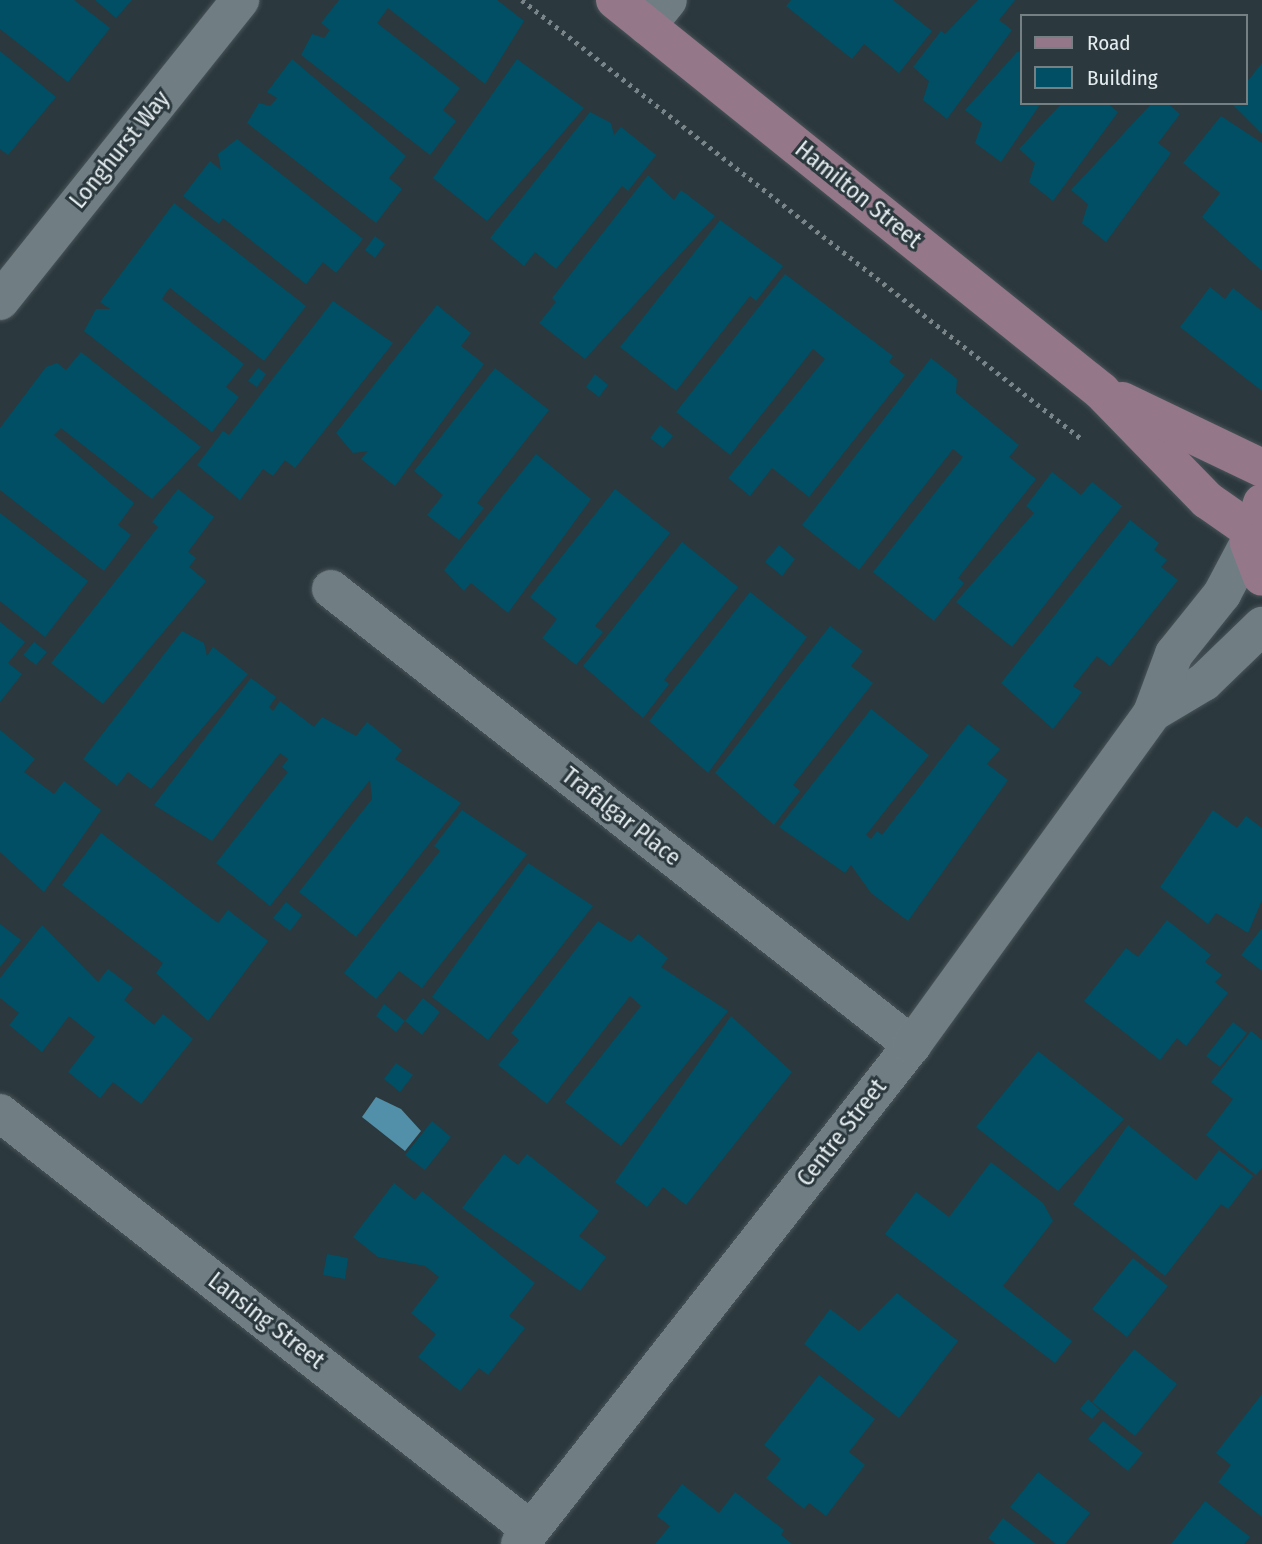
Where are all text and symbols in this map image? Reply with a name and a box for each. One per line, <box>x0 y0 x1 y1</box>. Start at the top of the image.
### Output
legend <box>1020 14 1248 105</box>
text: Road <box>1087 30 1131 56</box>
text: Building <box>1087 65 1158 91</box>
street label: Longhurst Way <box>64 85 176 215</box>
street label: Hamilton Street <box>789 135 927 255</box>
street label: Trafalgar Place <box>556 762 686 872</box>
street label: Centre Street <box>791 1074 893 1192</box>
street label: Lansing Street <box>202 1267 330 1375</box>

